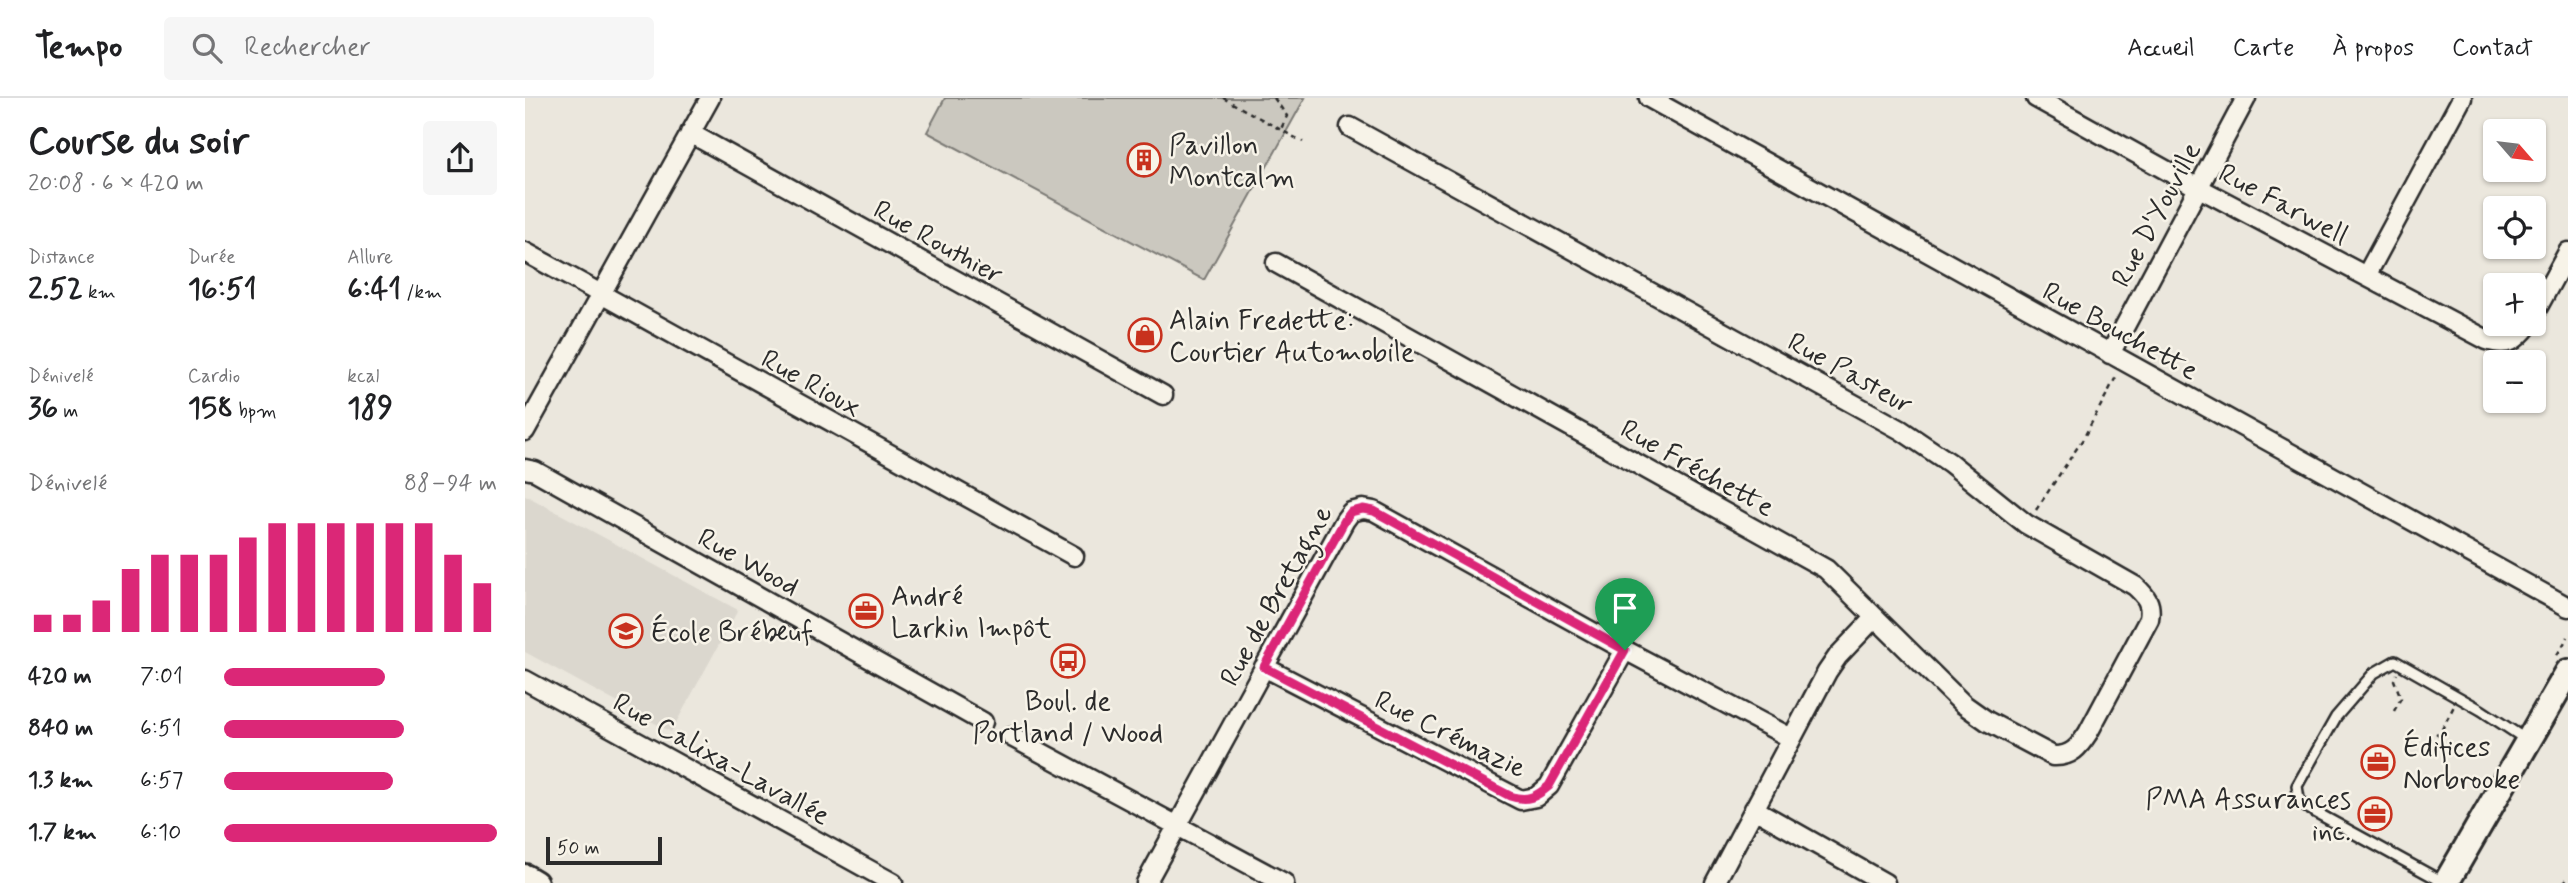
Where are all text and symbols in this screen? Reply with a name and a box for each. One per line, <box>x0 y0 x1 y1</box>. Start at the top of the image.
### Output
search box <box>164 17 654 80</box>
text: Tempo <box>35 26 122 70</box>
icon: search <box>188 29 226 67</box>
text: Rechercher <box>244 31 371 65</box>
text: Accueil <box>2127 33 2195 64</box>
text: Carte <box>2233 33 2294 64</box>
text: À propos <box>2332 33 2414 64</box>
text: Contact <box>2452 33 2533 64</box>
text: Course du soir <box>28 118 249 167</box>
north arrow <box>2483 119 2546 182</box>
map controls <box>2483 119 2546 413</box>
button: share <box>423 121 497 195</box>
place label: Pavillon Montcalm <box>1169 128 1295 197</box>
street label: Rue D'Youville <box>2104 136 2211 294</box>
building icon: Pavillon Montcalm <box>1125 141 1163 179</box>
street label: Rue Farwell <box>2211 156 2354 255</box>
text: 20:08 · 6 × 420 m <box>28 169 204 199</box>
street label: Rue Routhier <box>866 192 1009 294</box>
button: locate <box>2483 196 2546 259</box>
text: Distance <box>28 245 95 270</box>
text: Durée <box>188 245 236 270</box>
text: Allure <box>347 245 393 270</box>
text: 2.52 <box>28 270 83 309</box>
text: 16:51 <box>188 270 257 309</box>
text: 6:41 <box>347 270 401 309</box>
button: + <box>2483 273 2546 336</box>
street label: Rue Bouchette <box>2035 274 2204 390</box>
text: km <box>83 280 116 305</box>
text: /km <box>401 280 442 305</box>
place label: Alain Fredette: Courtier Automobile <box>1169 303 1415 372</box>
shop icon: Alain Fredette: Courtier Automobile <box>1126 316 1164 354</box>
street label: Rue Pasteur <box>1780 325 1919 424</box>
street label: Rue Rioux <box>754 341 868 427</box>
button: − <box>2483 350 2546 413</box>
text: Dénivelé <box>28 364 94 389</box>
text: Cardio <box>188 364 240 389</box>
text: kcal <box>347 364 379 389</box>
text: 36 <box>28 389 58 428</box>
text: 158 <box>188 389 233 428</box>
text: 189 <box>347 389 393 428</box>
text: m <box>58 399 78 424</box>
text: bpm <box>233 399 277 424</box>
street label: Rue Fréchette <box>1613 412 1780 527</box>
text: Dénivelé <box>28 469 107 499</box>
text: 88–94 m <box>404 469 497 499</box>
street label: Rue de Bretagne <box>1212 499 1345 695</box>
street label: Rue Wood <box>690 520 805 606</box>
pin <box>1595 578 1655 650</box>
place label: André Larkin Impôt <box>891 579 1052 648</box>
icon: arrive <box>1606 589 1644 627</box>
office icon: André Larkin Impôt <box>847 592 885 630</box>
school or university icon: École Brébeuf <box>607 612 645 650</box>
place label: École Brébeuf <box>651 613 813 652</box>
bus stop icon: Boul. de Portland / Wood <box>1049 642 1087 680</box>
text: 420 m <box>28 662 92 692</box>
text: 7:01 <box>140 662 183 692</box>
street label: Rue Crémazie <box>1368 683 1532 788</box>
place label: Boul. de Portland / Wood <box>973 684 1163 753</box>
street label: Rue Calixa-Lavallée <box>606 685 836 835</box>
text: 840 m <box>28 714 93 744</box>
text: 6:51 <box>140 714 182 744</box>
place label: Édifices Norbrooke <box>2403 728 2521 799</box>
office icon: Édifices Norbrooke <box>2359 743 2397 781</box>
text: 1.3 km <box>28 766 93 796</box>
text: 6:57 <box>140 766 183 796</box>
place label: PMA Assurances inc. <box>2145 782 2351 851</box>
office icon: PMA Assurances inc. <box>2356 795 2394 833</box>
text: 1.7 km <box>28 818 97 848</box>
text: 6:10 <box>140 818 181 848</box>
scale bar <box>546 834 661 866</box>
text: 50 m <box>557 836 600 861</box>

